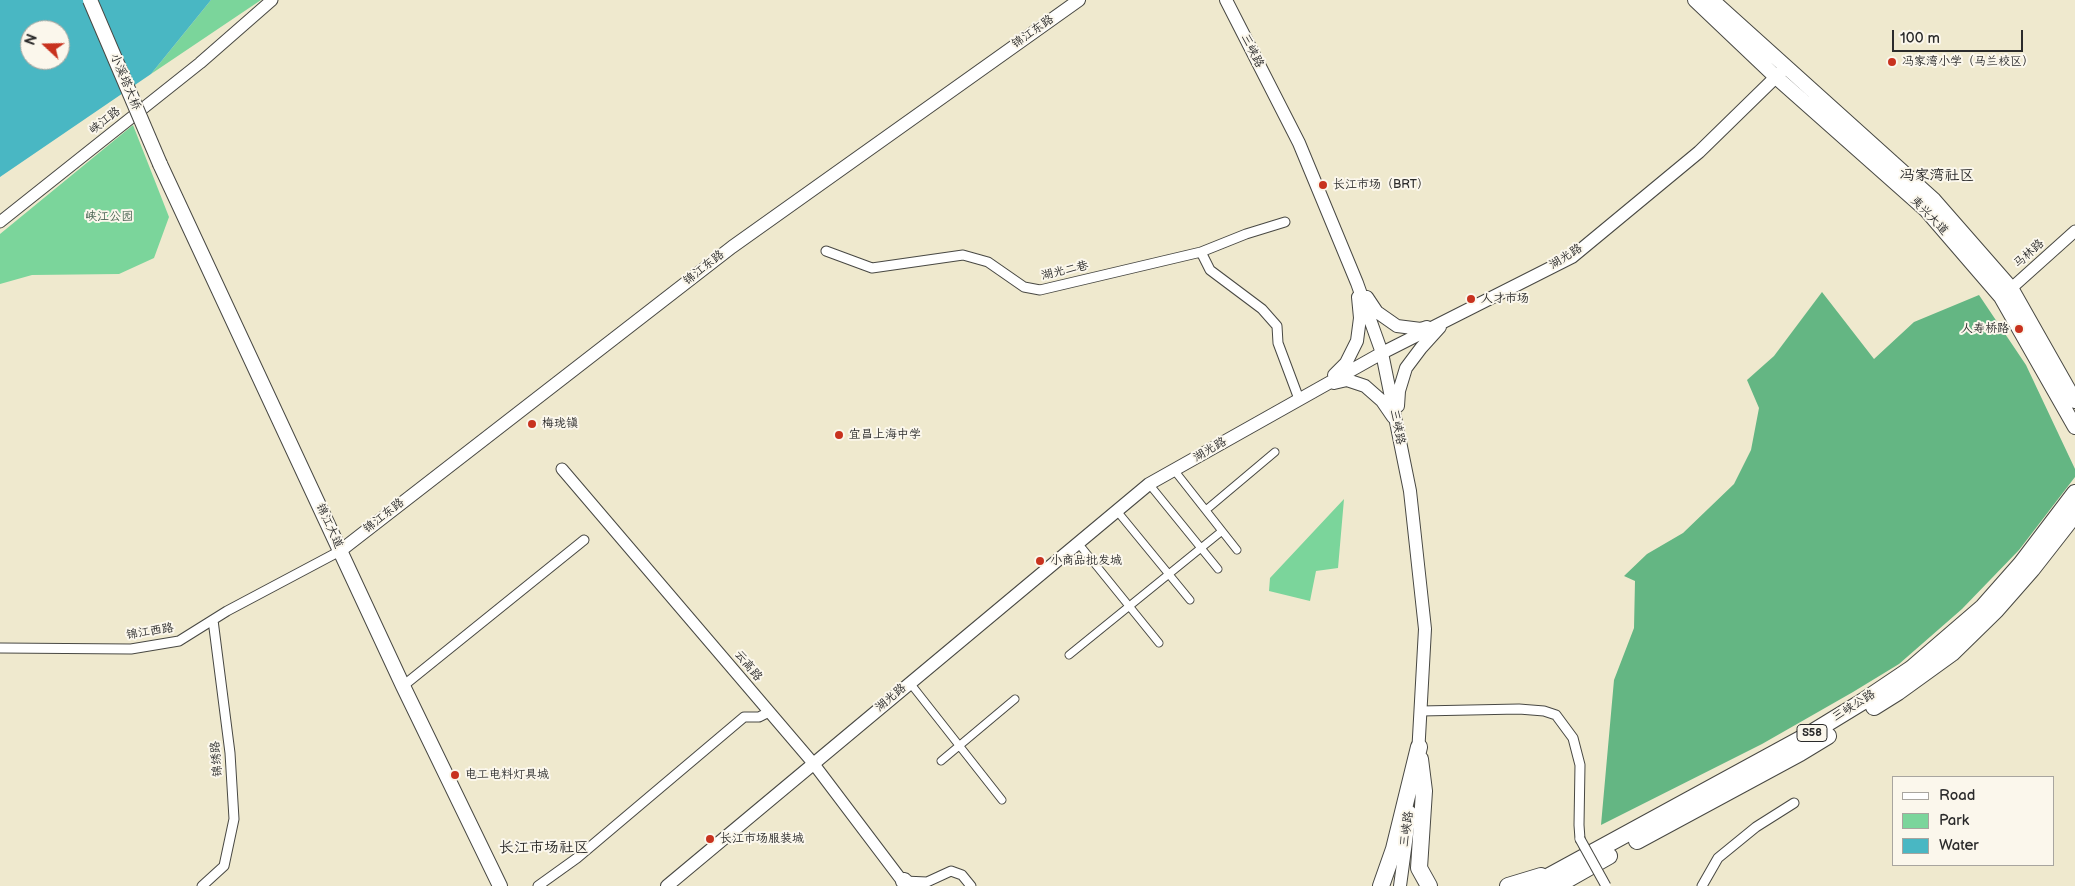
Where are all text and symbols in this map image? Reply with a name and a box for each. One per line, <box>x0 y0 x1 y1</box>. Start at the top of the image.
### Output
street label: 锦江东路 <box>1009 12 1057 52</box>
north arrow <box>20 20 70 70</box>
scale bar <box>1895 20 2026 52</box>
text: 100 m <box>1900 29 1940 48</box>
text: N <box>22 32 41 48</box>
street label: 三峡路 <box>1237 32 1267 70</box>
street label: 小溪塔大桥 <box>107 52 143 112</box>
place label: 冯家湾小学（马兰校区） <box>1902 55 2034 69</box>
marker: 冯家湾小学（马兰校区） <box>1886 56 1898 68</box>
street label: 峡江路 <box>86 104 124 138</box>
district label: 冯家湾社区 <box>1900 167 1974 185</box>
place label: 长江市场（BRT） <box>1333 178 1429 192</box>
marker: 长江市场（BRT） <box>1317 179 1329 191</box>
street label: 夷兴大道 <box>1907 194 1951 238</box>
park label: 峡江公园 <box>85 210 133 224</box>
street label: 马林路 <box>2011 237 2047 271</box>
street label: 湖光路 <box>1547 241 1585 273</box>
street label: 锦江东路 <box>681 248 727 288</box>
street label: 湖光二巷 <box>1040 259 1090 283</box>
place label: 人才市场 <box>1481 292 1529 306</box>
marker: 人才市场 <box>1465 293 1477 305</box>
place label: 人寿桥路 <box>1961 322 2009 336</box>
marker: 人寿桥路 <box>2013 323 2025 335</box>
street label: 三峡路 <box>1386 408 1408 446</box>
place label: 梅珑镇 <box>542 417 578 431</box>
marker: 梅珑镇 <box>526 418 538 430</box>
place label: 宜昌上海中学 <box>849 428 921 442</box>
marker: 宜昌上海中学 <box>833 429 845 441</box>
street label: 湖光路 <box>1191 435 1229 465</box>
street label: 锦江东路 <box>361 496 407 536</box>
street label: 锦江大道 <box>312 501 346 551</box>
place label: 小商品批发城 <box>1050 554 1122 568</box>
marker: 小商品批发城 <box>1034 555 1046 567</box>
street label: 锦江西路 <box>125 621 175 643</box>
street label: 云高路 <box>731 648 765 684</box>
street label: 湖光路 <box>873 681 909 715</box>
street label: 三峡公路 <box>1830 687 1878 725</box>
road number: S58 <box>1797 724 1827 741</box>
street label: 锦绣路 <box>208 740 226 778</box>
place label: 电工电料灯具城 <box>465 768 549 782</box>
marker: 电工电料灯具城 <box>449 769 461 781</box>
legend <box>1892 776 2055 866</box>
text: Road <box>1939 786 1975 805</box>
street label: 三峡路 <box>1397 810 1417 848</box>
text: Park <box>1939 811 1969 830</box>
place label: 长江市场服装城 <box>720 832 804 846</box>
marker: 长江市场服装城 <box>704 833 716 845</box>
text: Water <box>1939 836 1979 855</box>
district label: 长江市场社区 <box>499 839 589 857</box>

